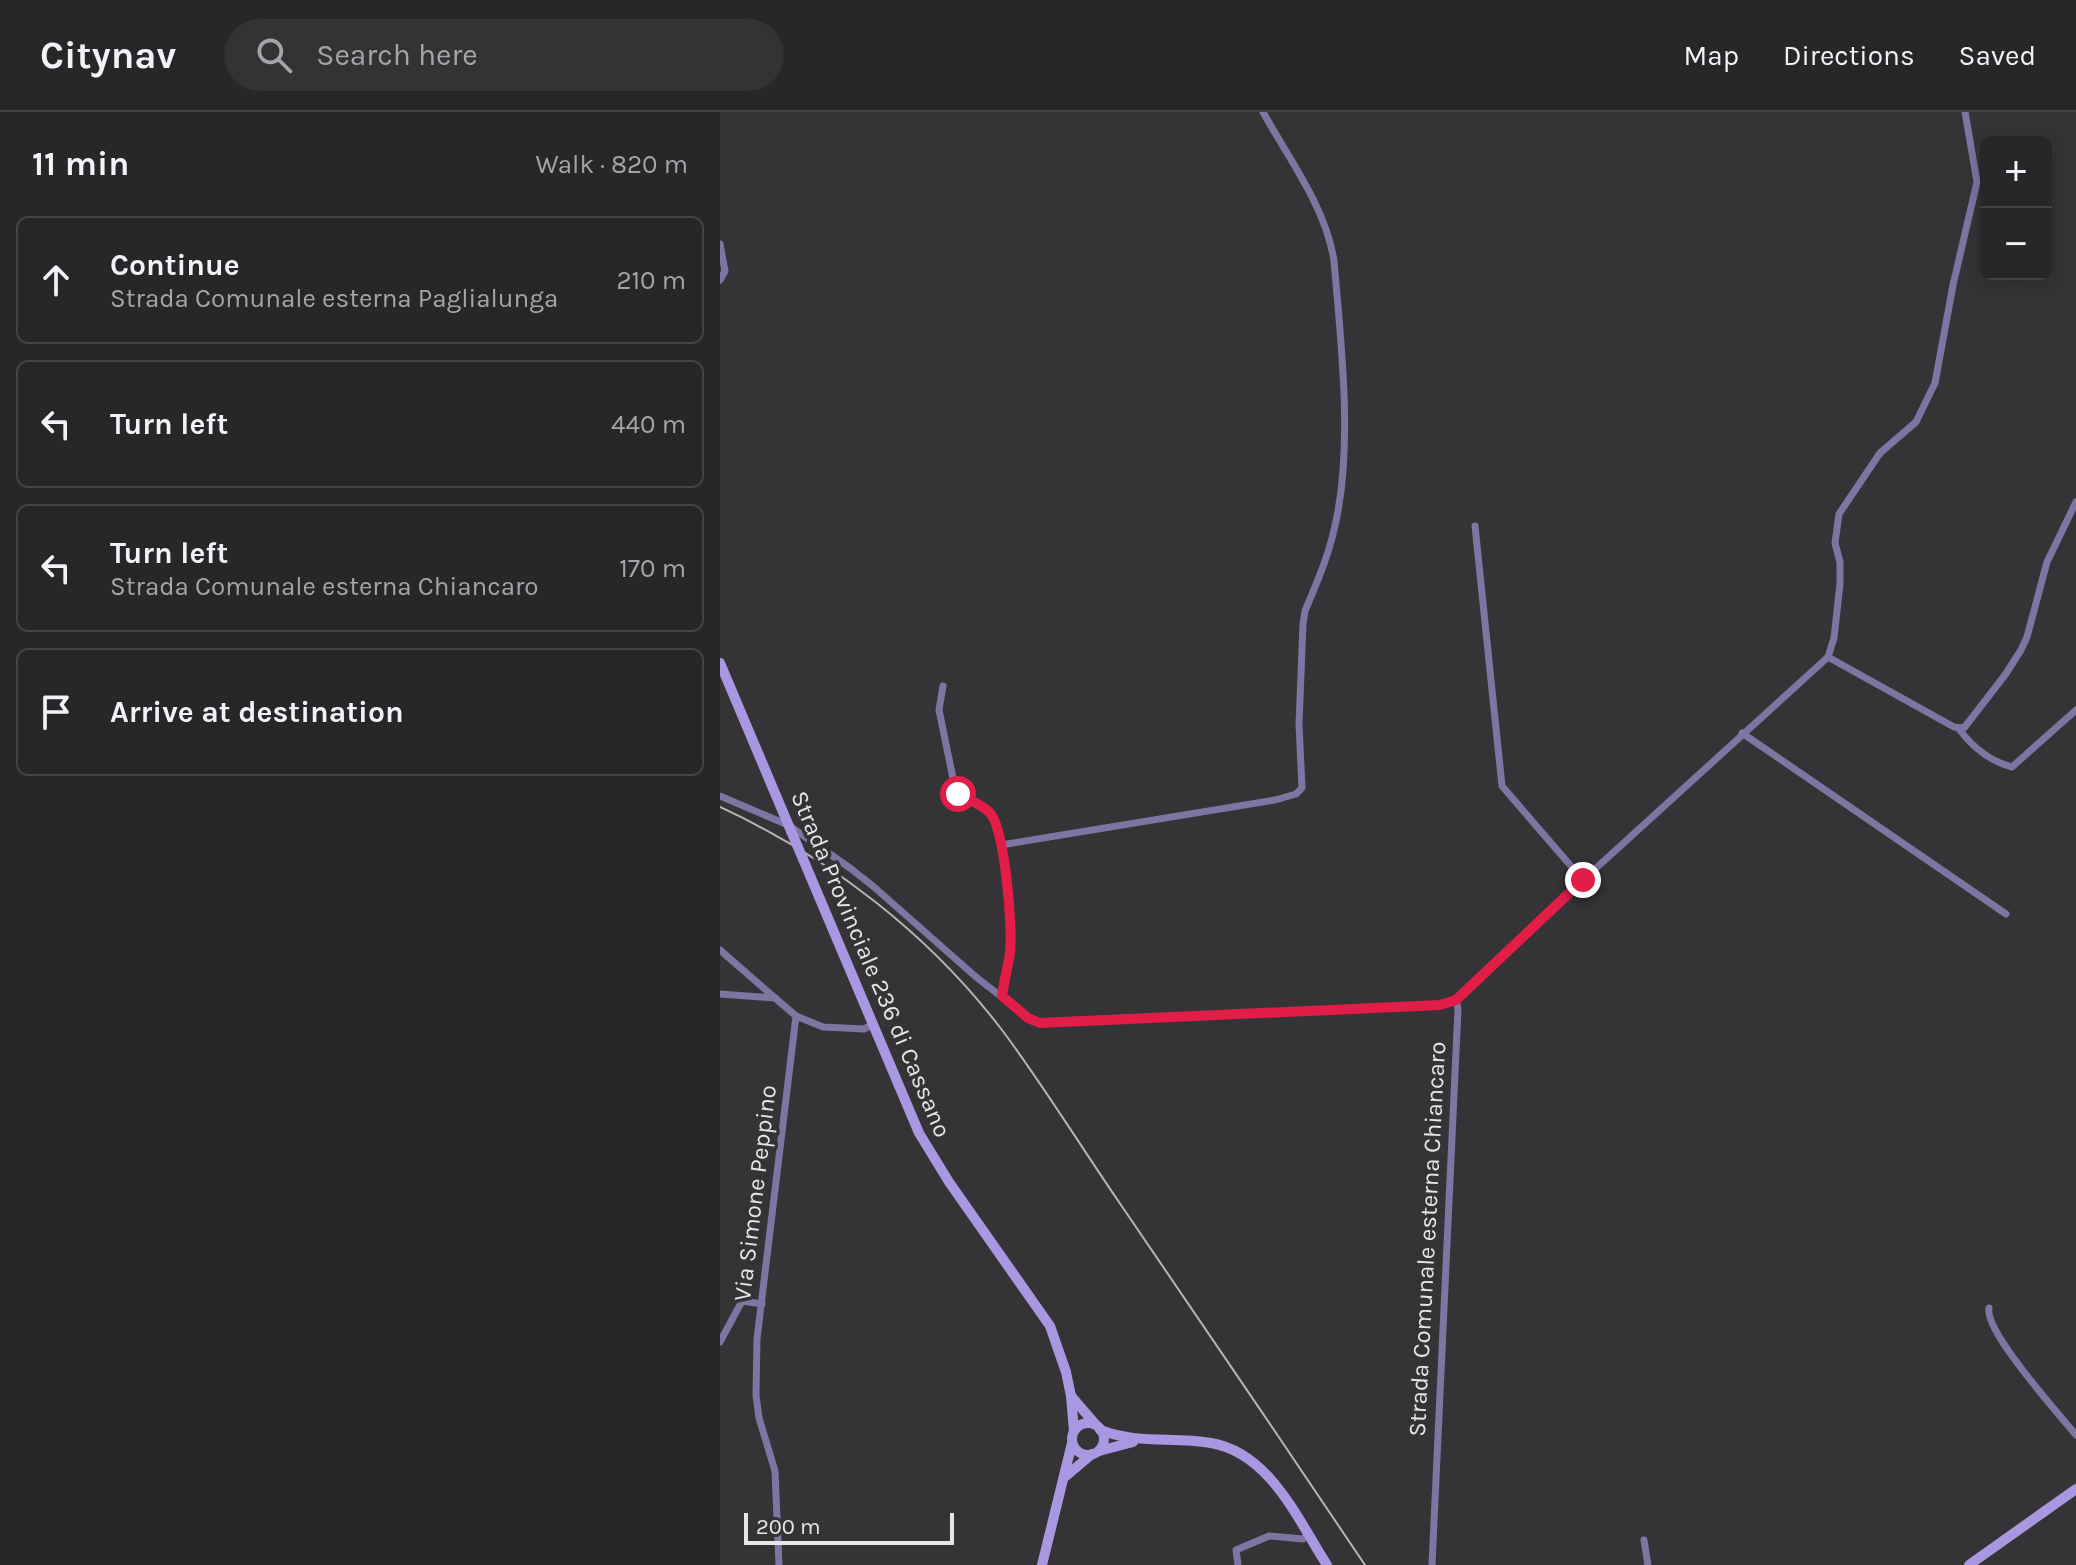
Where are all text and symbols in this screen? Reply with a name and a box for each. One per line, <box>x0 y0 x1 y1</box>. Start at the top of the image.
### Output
search box <box>224 19 784 91</box>
text: Citynav <box>40 33 176 78</box>
icon: search <box>252 33 296 77</box>
text: Search here <box>316 37 478 73</box>
text: Map <box>1684 39 1739 72</box>
text: Directions <box>1783 39 1915 72</box>
text: Saved <box>1959 39 2036 72</box>
map controls <box>1980 136 2052 280</box>
button: + <box>1980 136 2052 208</box>
text: 11 min <box>32 144 129 184</box>
text: Walk · 820 m <box>535 149 688 180</box>
button: − <box>1980 208 2052 280</box>
text: Continue <box>110 247 240 283</box>
icon: ahead <box>34 258 78 302</box>
text: 210 m <box>616 265 686 296</box>
text: Strada Comunale esterna Paglialunga <box>110 283 558 314</box>
icon: left <box>34 402 78 446</box>
text: Turn left <box>110 406 228 442</box>
text: 440 m <box>611 409 686 440</box>
text: Turn left <box>110 535 228 571</box>
icon: left <box>34 546 78 590</box>
text: 170 m <box>619 553 686 584</box>
text: Strada Comunale esterna Chiancaro <box>110 571 539 602</box>
icon: arrive <box>34 690 78 734</box>
text: Arrive at destination <box>110 694 404 730</box>
route start <box>940 776 976 812</box>
street label: Strada Provinciale 236 di Cassano <box>785 787 957 1141</box>
route end <box>1565 862 1601 898</box>
street label: Strada Comunale esterna Chiancaro <box>1403 1041 1451 1437</box>
street label: Via Simone Peppino <box>728 1083 782 1303</box>
scale bar <box>744 1509 954 1545</box>
text: 200 m <box>756 1514 821 1540</box>

